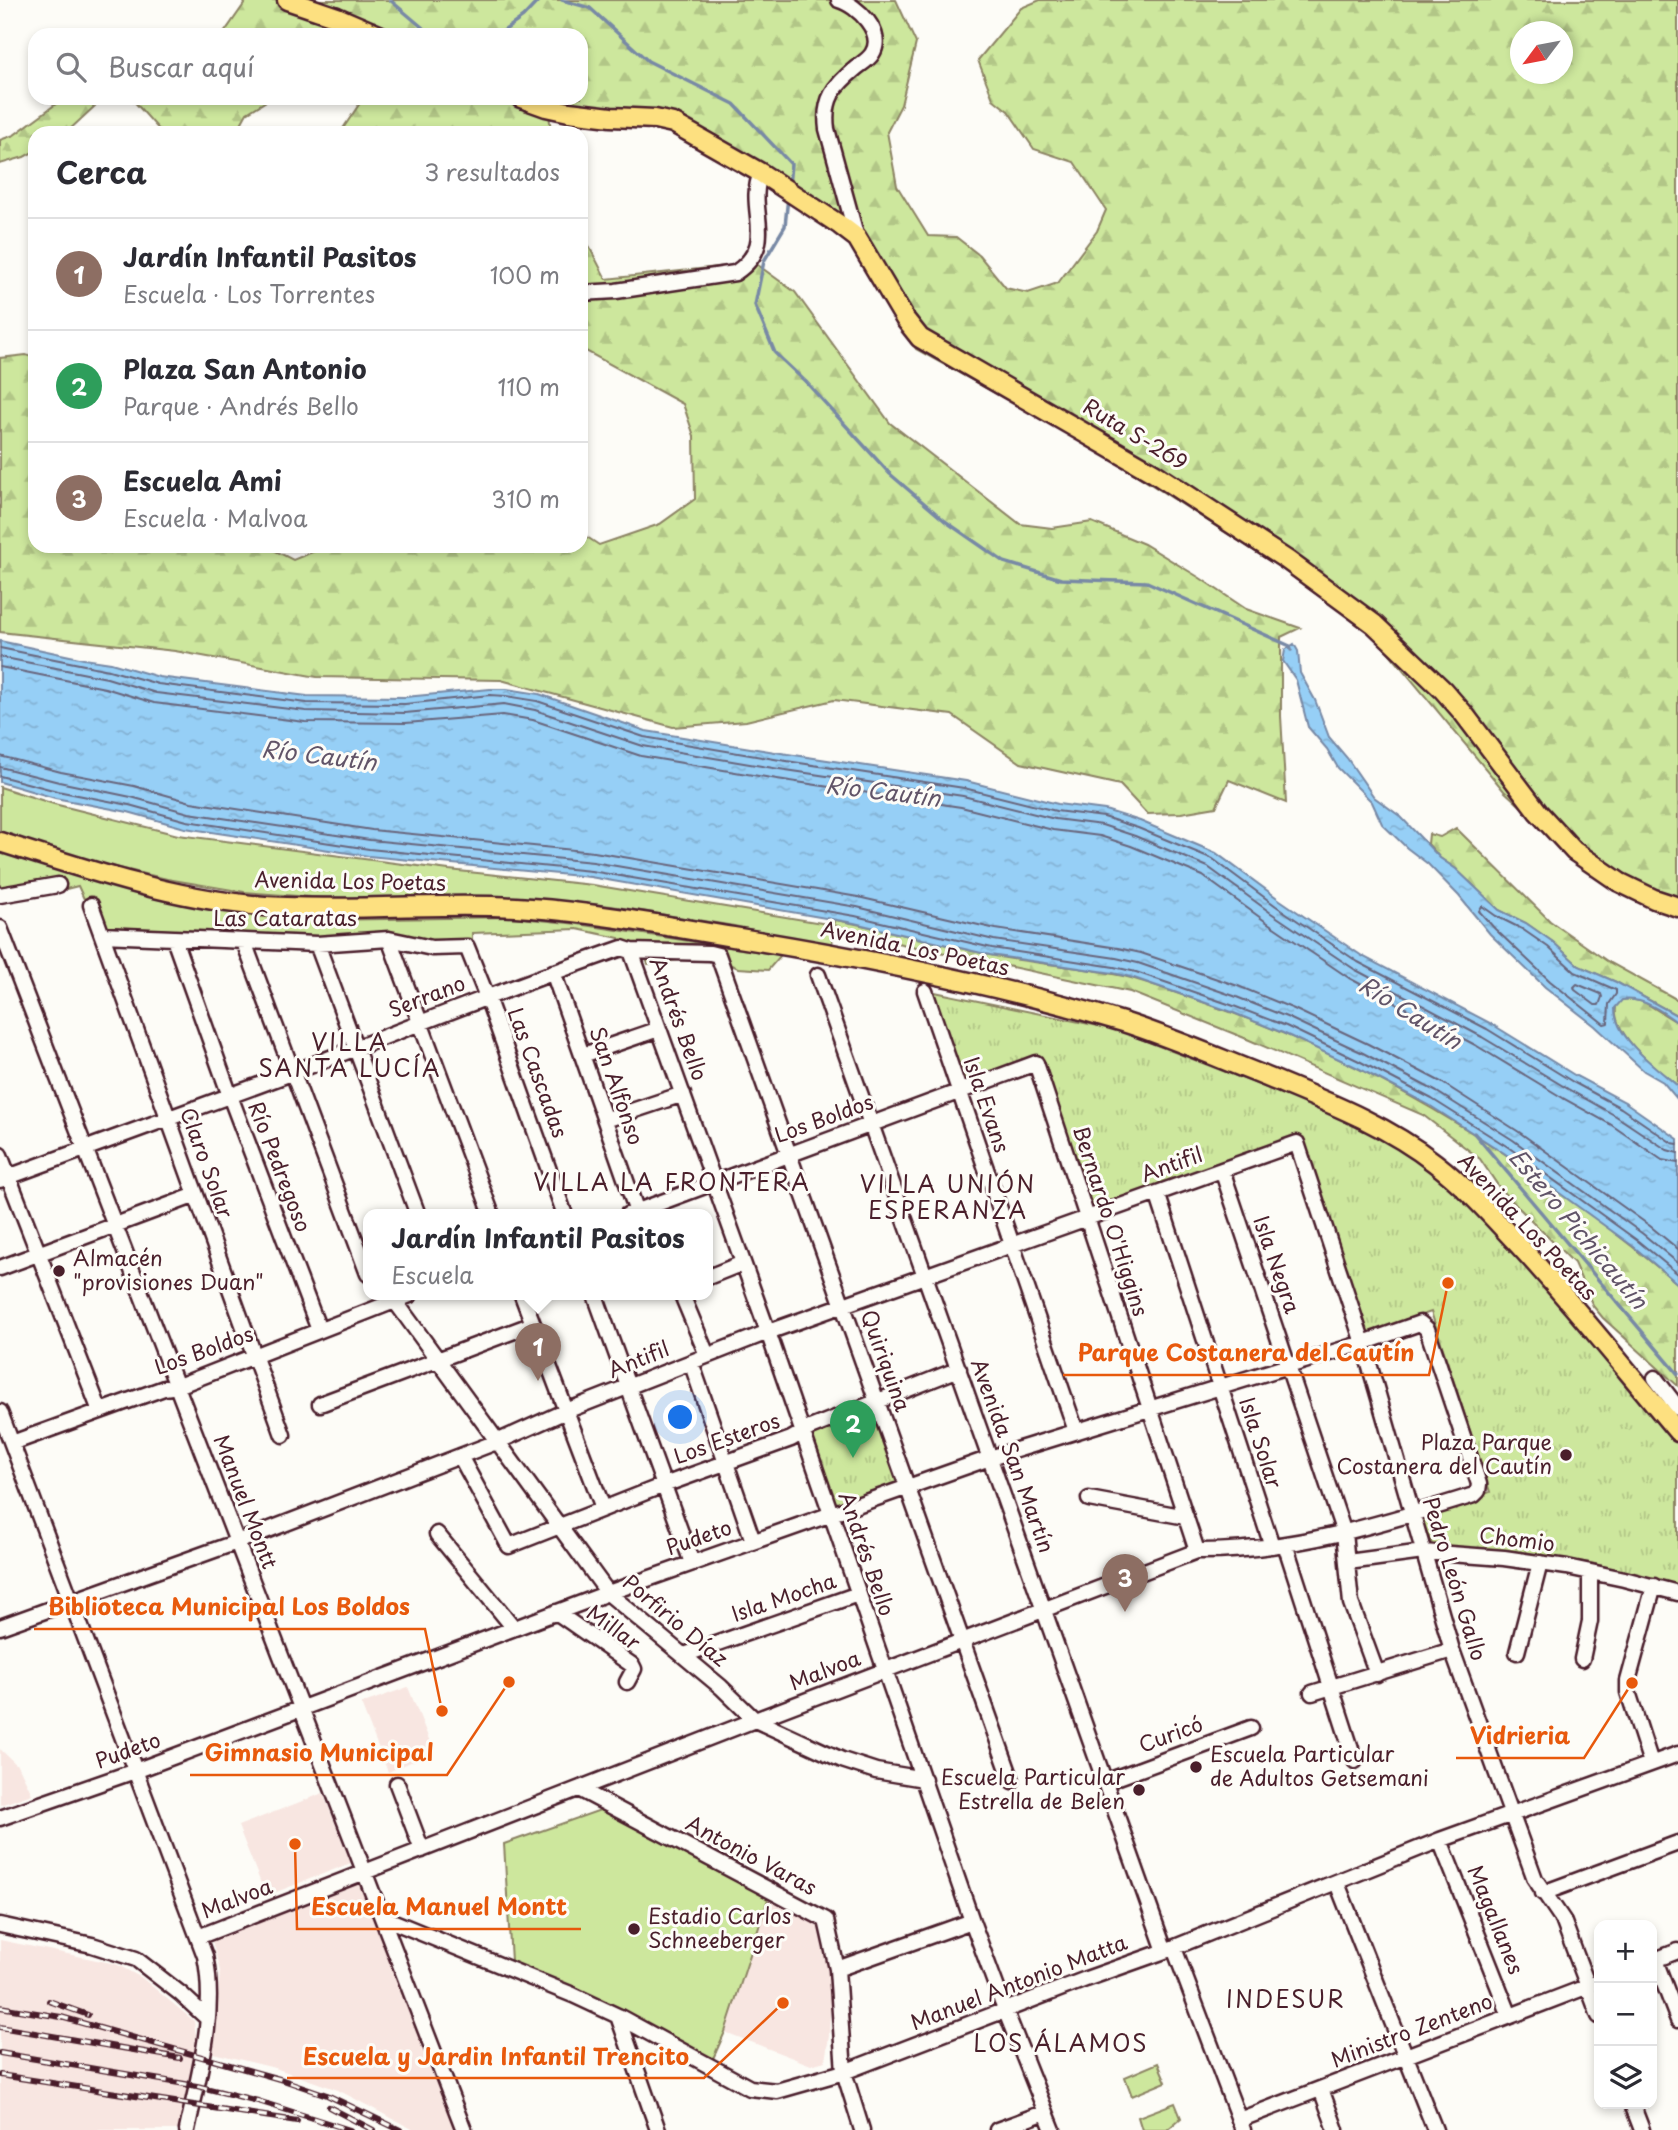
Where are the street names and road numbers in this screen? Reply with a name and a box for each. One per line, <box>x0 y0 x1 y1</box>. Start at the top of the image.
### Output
street label: Ruta S-269 <box>1078 389 1194 477</box>
street label: Avenida Los Poetas <box>254 862 446 898</box>
street label: Las Cataratas <box>213 901 357 933</box>
street label: Avenida Los Poetas <box>818 911 1012 983</box>
street label: Andrés Bello <box>643 952 717 1085</box>
street label: Serrano <box>383 966 469 1024</box>
street label: Las Cascadas <box>500 1003 577 1142</box>
street label: San Alfonso <box>583 1022 653 1149</box>
street label: Isla Evans <box>957 1052 1019 1157</box>
street label: Los Boldos <box>769 1084 877 1150</box>
street label: Río Pedregoso <box>241 1096 320 1236</box>
street label: Claro Solar <box>173 1103 243 1223</box>
street label: Bernardo O'Higgins <box>1066 1121 1158 1320</box>
street label: Antifil <box>1136 1137 1207 1189</box>
street label: Avenida Los Poetas <box>1451 1145 1605 1307</box>
street label: Isla Negra <box>1246 1211 1310 1318</box>
street label: Quiriquina <box>854 1305 920 1416</box>
street label: Los Boldos <box>149 1316 257 1382</box>
street label: Antifil <box>603 1331 674 1385</box>
street label: Avenida San Martín <box>964 1354 1064 1557</box>
street label: Isla Solar <box>1232 1393 1292 1492</box>
street label: Los Esteros <box>669 1403 784 1471</box>
street label: Manuel Montt <box>207 1429 287 1573</box>
street label: Andrés Bello <box>832 1487 904 1620</box>
street label: Pedro León Gallo <box>1416 1493 1496 1664</box>
street label: Pudeto <box>661 1510 735 1562</box>
street label: Chomio <box>1478 1517 1557 1559</box>
street label: Isla Mocha <box>727 1563 840 1629</box>
street label: Porfirio Díaz <box>617 1566 736 1673</box>
street label: Millar <box>581 1596 648 1657</box>
street label: Malvoa <box>784 1641 865 1697</box>
street label: Curicó <box>1134 1707 1207 1759</box>
street label: Pudeto <box>90 1723 165 1776</box>
street label: Antonio Varas <box>681 1806 823 1902</box>
street label: Magallanes <box>1460 1860 1533 1979</box>
street label: Malvoa <box>196 1869 277 1925</box>
street label: Manuel Antonio Matta <box>905 1925 1131 2037</box>
street label: Ministro Zenteno <box>1326 1984 1497 2075</box>

